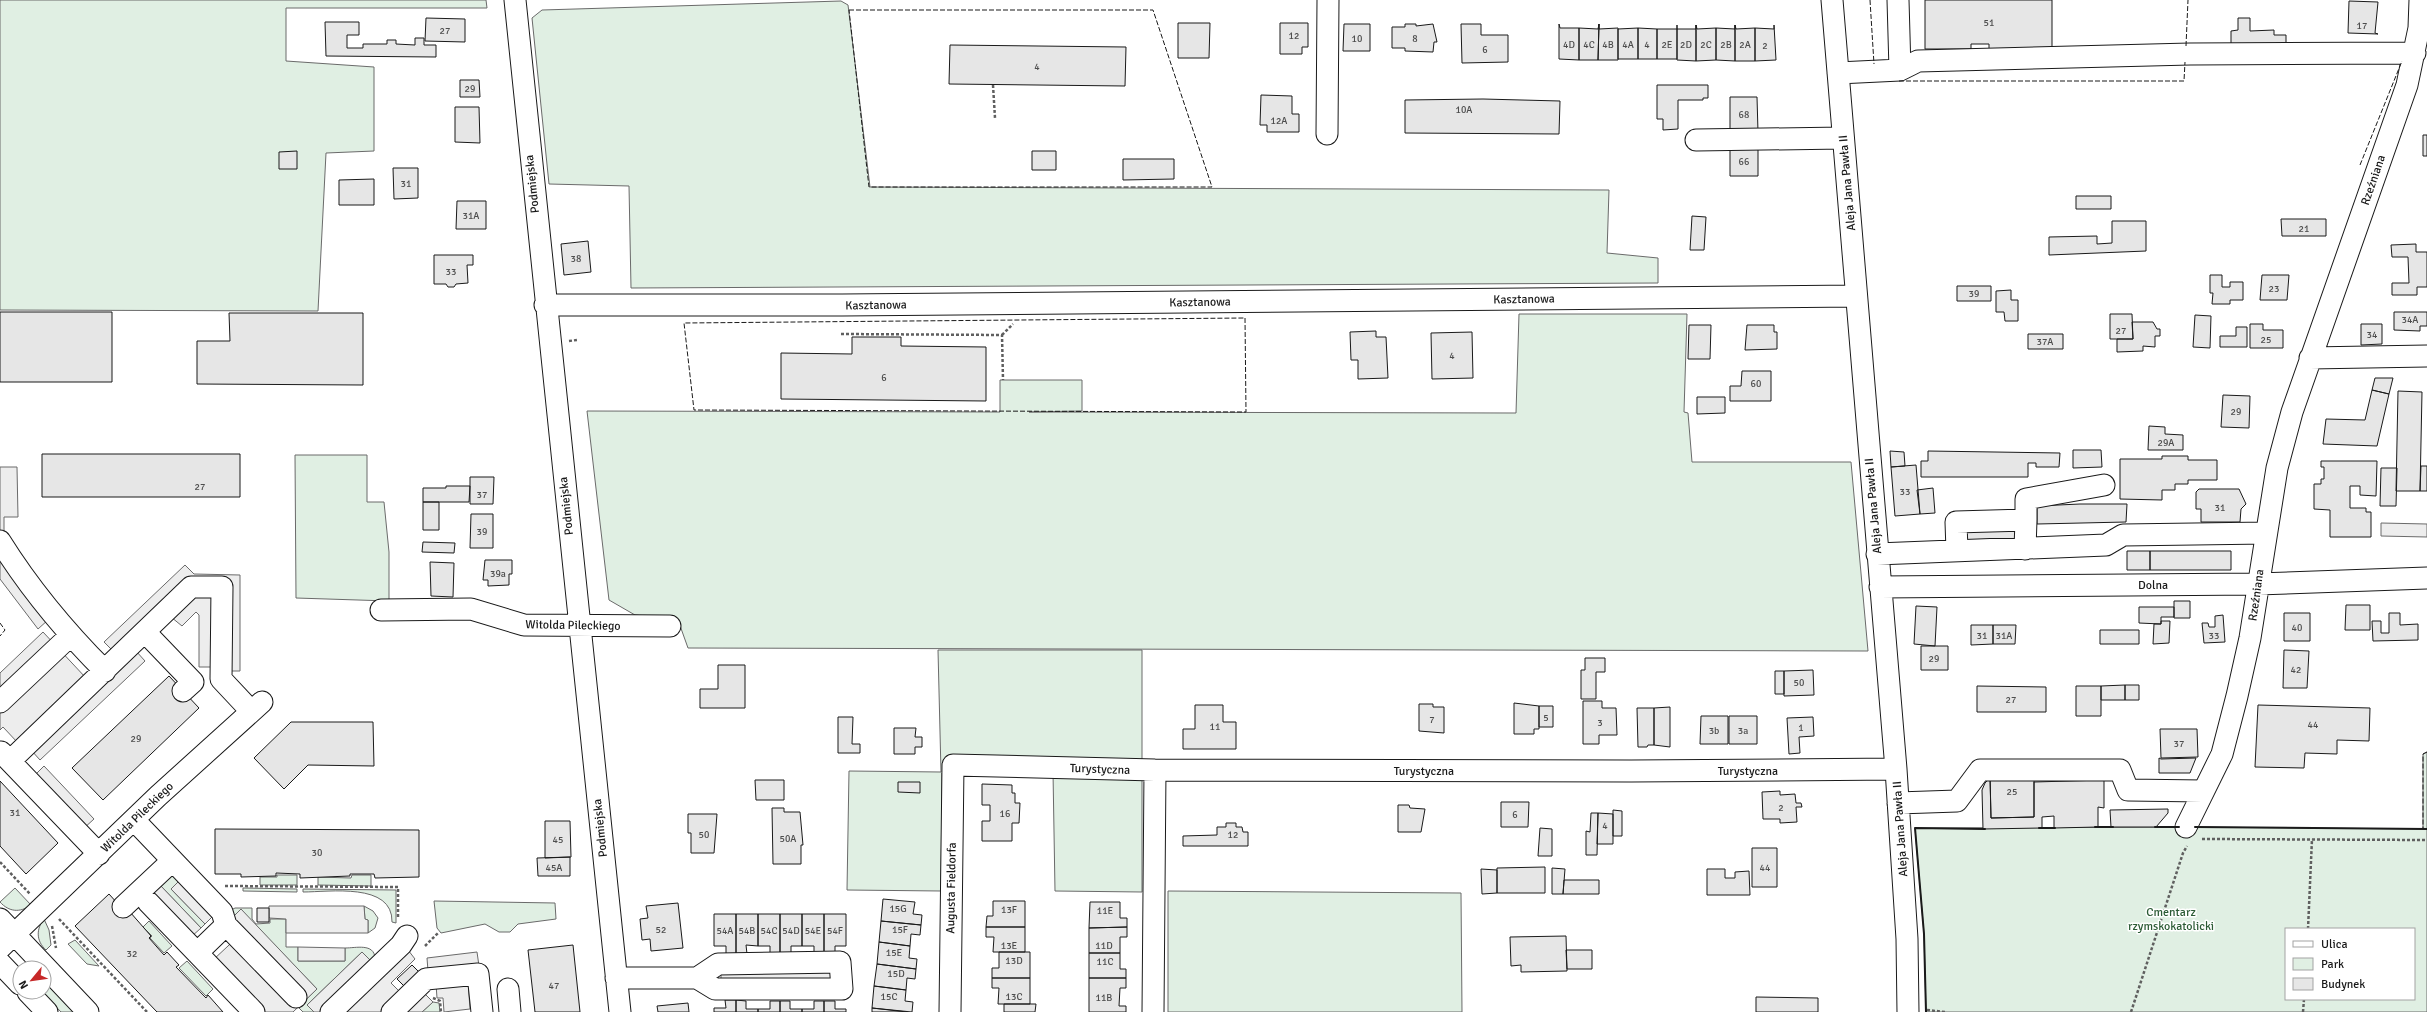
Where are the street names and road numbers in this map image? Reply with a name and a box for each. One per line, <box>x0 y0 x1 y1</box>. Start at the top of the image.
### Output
street label: Aleja Jana Pawła II <box>1836 134 1859 231</box>
street label: Rzeźniana <box>2358 153 2389 207</box>
street label: Podmiejska <box>522 154 543 214</box>
street label: Kasztanowa <box>1493 291 1555 308</box>
street label: Kasztanowa <box>1169 294 1231 311</box>
street label: Kasztanowa <box>845 297 907 314</box>
street label: Aleja Jana Pawła II <box>1862 457 1885 554</box>
street label: Podmiejska <box>556 476 577 536</box>
street label: Rzeźniana <box>2245 568 2268 622</box>
street label: Dolna <box>2138 578 2168 593</box>
street label: Witolda Pileckiego <box>525 617 621 634</box>
street label: Turystyczna <box>1070 761 1130 778</box>
street label: Turystyczna <box>1394 764 1454 779</box>
street label: Turystyczna <box>1718 764 1778 779</box>
street label: Witolda Pileckiego <box>98 779 177 856</box>
street label: Aleja Jana Pawła II <box>1890 781 1911 877</box>
street label: Podmiejska <box>590 798 611 858</box>
street label: Augusta Fieldorfa <box>943 842 960 934</box>

